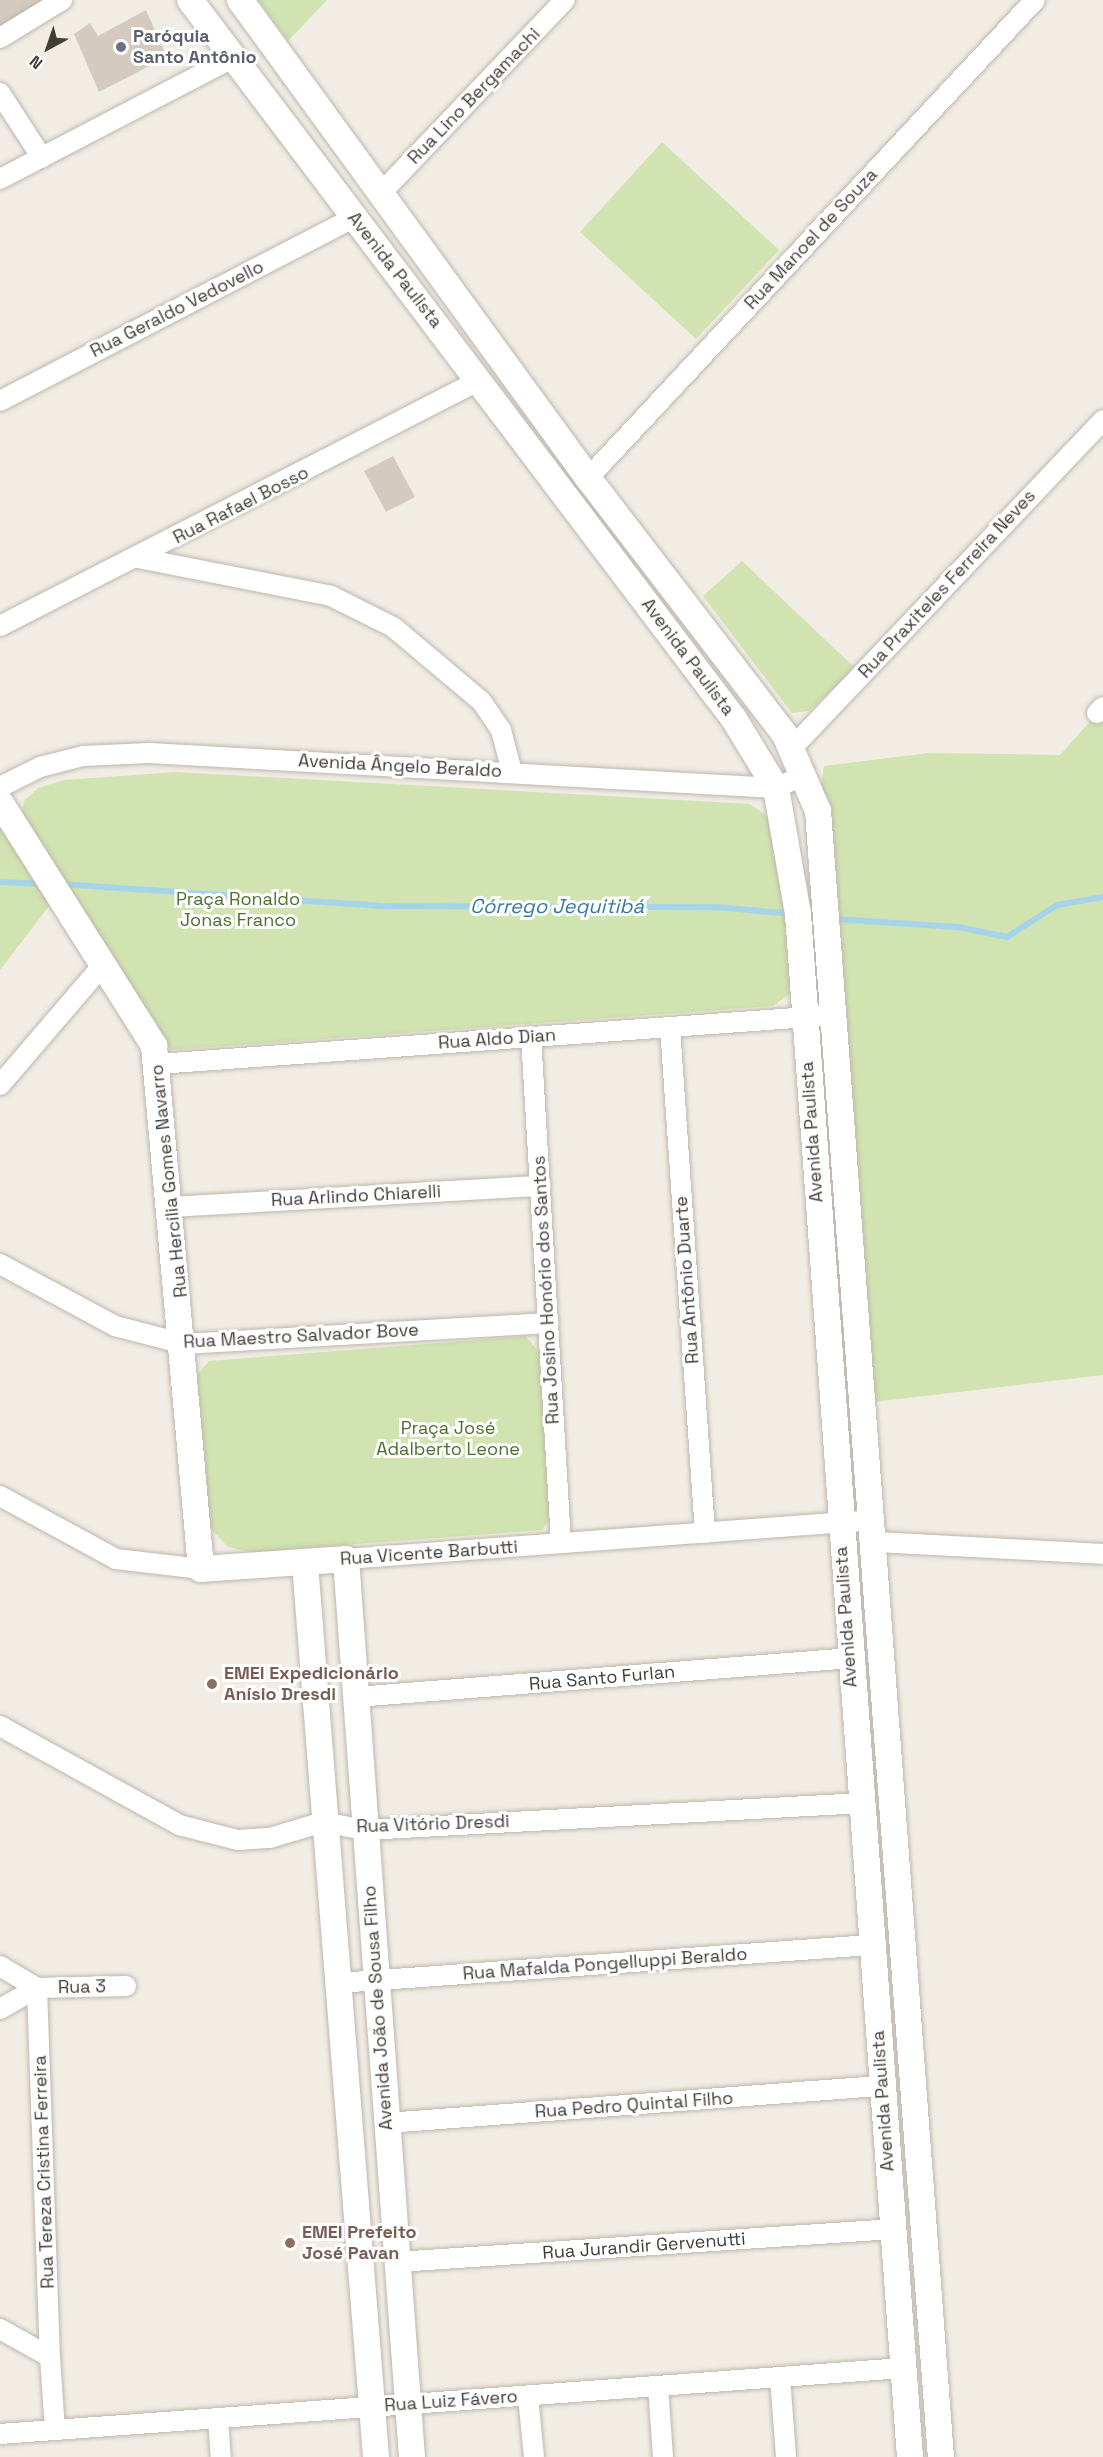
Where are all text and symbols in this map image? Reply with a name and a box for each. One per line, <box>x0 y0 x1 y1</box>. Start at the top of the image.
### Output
north arrow <box>18 18 78 78</box>
street label: Rua Lino Bergamachi <box>403 23 545 169</box>
place label: Paróquia Santo Antônio <box>133 26 257 68</box>
marker: Paróquia Santo Antônio <box>114 40 128 54</box>
text: N <box>25 51 47 74</box>
street label: Rua Manoel de Souza <box>740 164 882 314</box>
street label: Avenida Paulista <box>343 208 447 332</box>
street label: Rua Geraldo Vedovello <box>87 256 267 362</box>
street label: Rua Rafael Bosso <box>170 462 312 548</box>
street label: Rua Praxiteles Ferreira Neves <box>854 485 1040 683</box>
street label: Avenida Paulista <box>637 594 739 720</box>
street label: Avenida Ângelo Beraldo <box>297 750 503 782</box>
park label: Praça Ronaldo Jonas Franco <box>176 889 300 932</box>
water label: Córrego Jequitibá <box>470 894 644 918</box>
street label: Rua Aldo Dian <box>437 1024 557 1054</box>
street label: Avenida Paulista <box>796 1061 828 1203</box>
street label: Rua Hercília Gomes Navarro <box>146 1063 192 1299</box>
street label: Rua Josino Honório dos Santos <box>528 1155 564 1425</box>
street label: Rua Arlindo Chiarelli <box>270 1181 442 1211</box>
street label: Rua Antônio Duarte <box>670 1195 704 1365</box>
street label: Rua Maestro Salvador Bove <box>183 1319 419 1353</box>
park label: Praça José Adalberto Leone <box>376 1418 520 1460</box>
street label: Rua Vicente Barbutti <box>339 1536 519 1570</box>
street label: Avenida Paulista <box>830 1546 862 1688</box>
street label: Rua Santo Furlan <box>528 1661 676 1695</box>
place label: EMEI Expedicionário Anísio Dresdi <box>224 1663 399 1706</box>
marker: EMEI Expedicionário Anísio Dresdi <box>205 1677 219 1691</box>
street label: Rua Vitório Dresdi <box>356 1811 510 1837</box>
street label: Avenida João de Sousa Filho <box>359 1885 397 2131</box>
street label: Rua Mafalda Pongelluppi Beraldo <box>462 1943 748 1985</box>
street label: Rua 3 <box>58 1976 106 1998</box>
street label: Avenida Paulista <box>867 2030 899 2172</box>
street label: Rua Tereza Cristina Ferreira <box>29 2055 59 2289</box>
street label: Rua Pedro Quintal Filho <box>534 2087 734 2123</box>
place label: EMEI Prefeito José Pavan <box>302 2222 417 2264</box>
street label: Rua Jurandir Gervenutti <box>542 2228 746 2264</box>
marker: EMEI Prefeito José Pavan <box>283 2236 297 2250</box>
street label: Rua Luiz Fávero <box>384 2386 518 2416</box>

